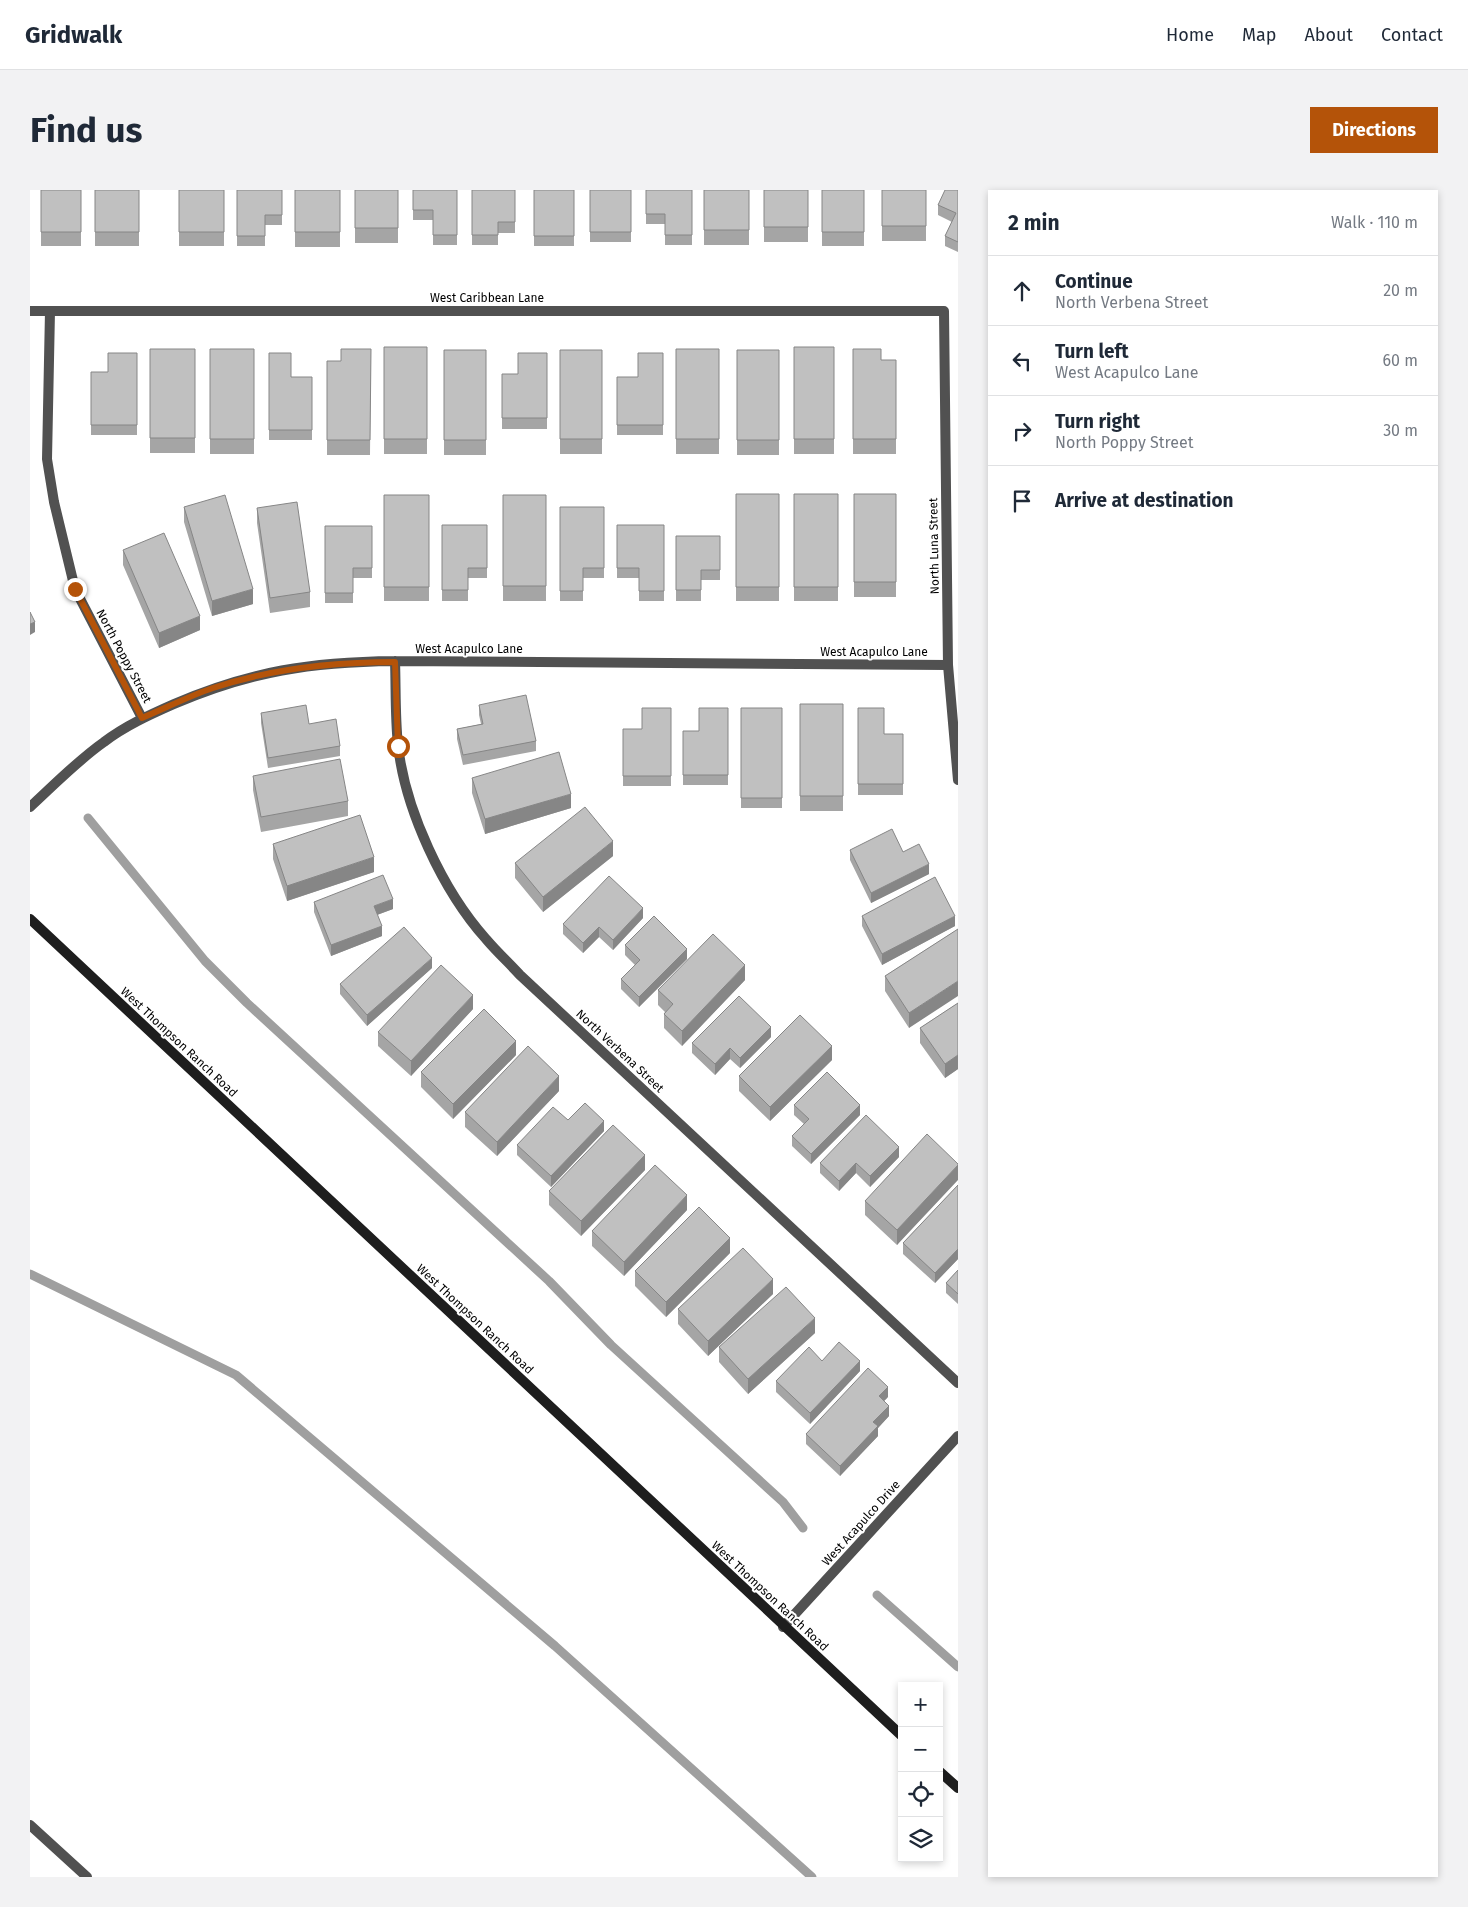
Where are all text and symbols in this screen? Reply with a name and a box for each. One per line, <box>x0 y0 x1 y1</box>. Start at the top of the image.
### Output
text: Gridwalk <box>25 21 122 49</box>
text: Home <box>1166 24 1214 46</box>
text: Map <box>1242 24 1276 46</box>
text: About <box>1304 24 1353 46</box>
text: Contact <box>1381 24 1443 46</box>
button: Directions <box>1310 107 1438 153</box>
text: Find us <box>30 109 142 151</box>
text: 2 min <box>1008 210 1060 236</box>
text: Walk · 110 m <box>1331 213 1418 232</box>
text: Continue <box>1055 270 1133 293</box>
icon: ahead <box>1008 277 1036 305</box>
text: 20 m <box>1383 281 1418 300</box>
street label: West Caribbean Lane <box>430 291 544 305</box>
text: North Verbena Street <box>1055 293 1208 312</box>
text: Turn left <box>1055 340 1129 363</box>
icon: left <box>1008 347 1036 375</box>
text: 60 m <box>1383 351 1418 370</box>
text: West Acapulco Lane <box>1055 363 1199 382</box>
text: Turn right <box>1055 410 1140 433</box>
icon: right <box>1008 417 1036 445</box>
text: 30 m <box>1383 421 1418 440</box>
text: North Poppy Street <box>1055 433 1193 452</box>
icon: arrive <box>1008 487 1036 515</box>
text: Arrive at destination <box>1055 489 1234 512</box>
street label: North Luna Street <box>926 497 942 594</box>
route end <box>64 578 87 601</box>
street label: North Poppy Street <box>93 607 155 706</box>
street label: West Acapulco Lane <box>415 642 523 656</box>
street label: West Acapulco Lane <box>820 645 928 659</box>
route start <box>387 735 410 758</box>
street label: West Thompson Ranch Road <box>118 984 240 1100</box>
street label: North Verbena Street <box>573 1007 667 1096</box>
street label: West Thompson Ranch Road <box>414 1261 536 1377</box>
street label: West Acapulco Drive <box>819 1477 903 1569</box>
street label: West Thompson Ranch Road <box>709 1538 831 1654</box>
map controls <box>898 1682 943 1862</box>
button: + <box>898 1682 943 1727</box>
button: − <box>898 1727 943 1772</box>
button: locate <box>898 1772 943 1817</box>
button: layers <box>898 1817 943 1862</box>

